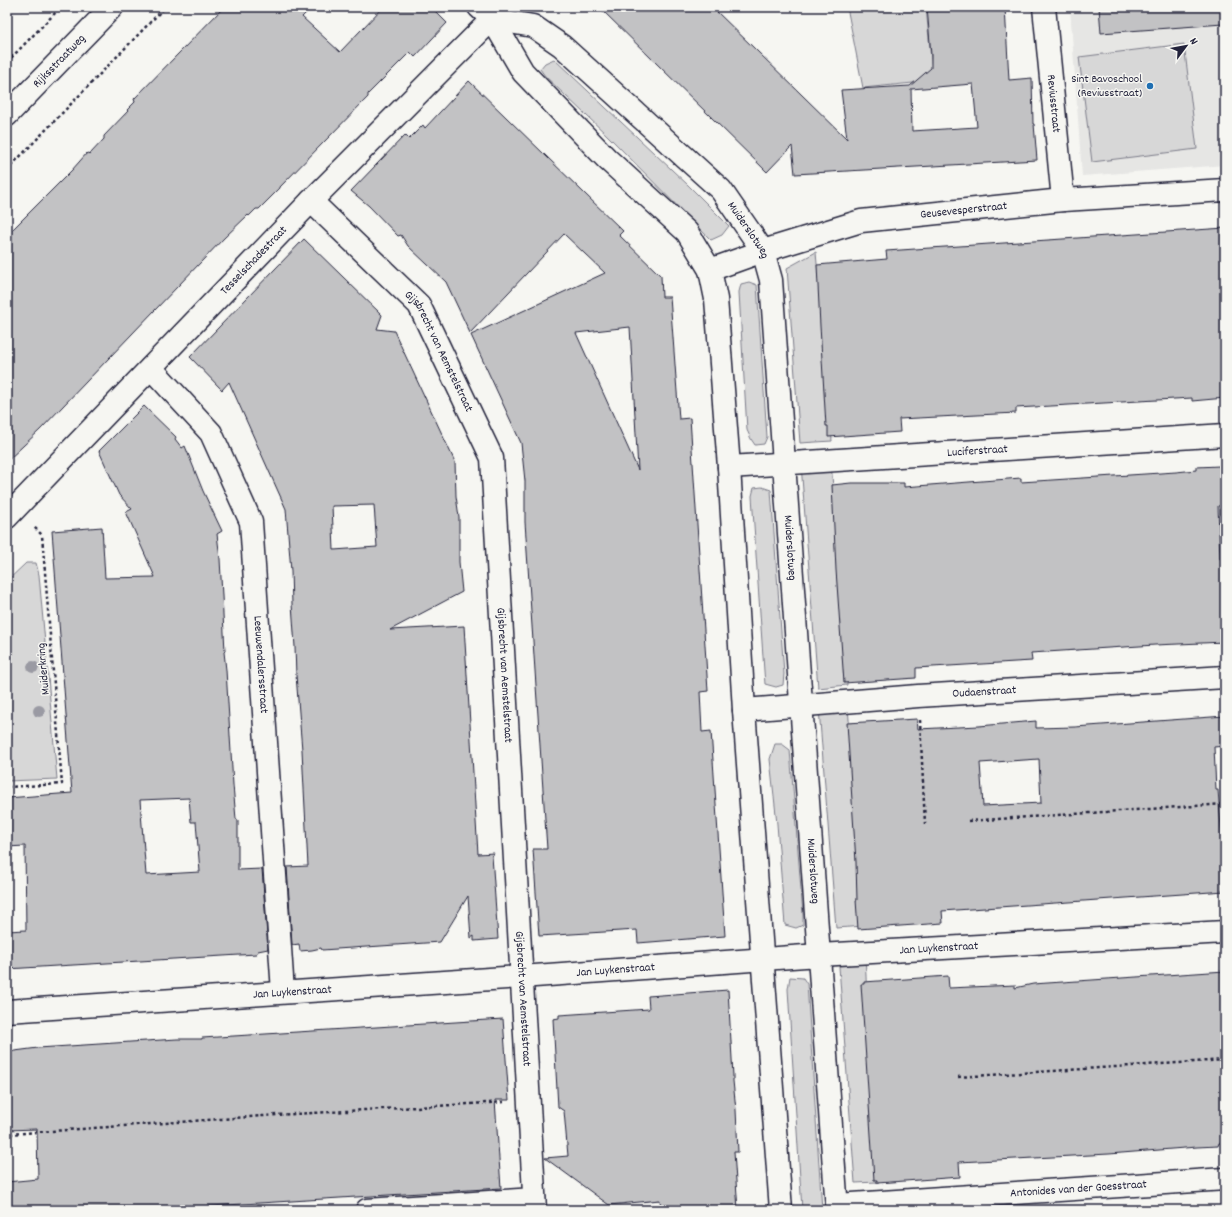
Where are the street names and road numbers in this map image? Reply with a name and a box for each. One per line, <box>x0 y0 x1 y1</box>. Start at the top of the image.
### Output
street label: Rijksstraatweg <box>29 31 89 92</box>
street label: Reviusstraat <box>1042 74 1065 134</box>
street label: Geusevesperstraat <box>919 197 1008 223</box>
street label: Muiderslotweg <box>723 198 773 260</box>
street label: Tesselschadestraat <box>216 222 292 299</box>
street label: Gijsbrecht van Aemstelstraat <box>400 287 478 415</box>
street label: Luciferstraat <box>947 440 1009 461</box>
street label: Muiderslotweg <box>779 514 801 581</box>
street label: Gijsbrecht van Aemstelstraat <box>492 607 517 744</box>
street label: Leeuwendalersstraat <box>249 615 273 715</box>
street label: Muiderkring <box>33 642 55 696</box>
street label: Oudaenstraat <box>952 681 1017 702</box>
street label: Muiderslotweg <box>802 838 824 904</box>
street label: Gijsbrecht van Aemstelstraat <box>511 931 535 1067</box>
street label: Jan Luykenstraat <box>899 937 979 959</box>
street label: Jan Luykenstraat <box>576 959 656 981</box>
street label: Jan Luykenstraat <box>253 981 333 1003</box>
street label: Antonides van der Goesstraat <box>1010 1176 1148 1202</box>

